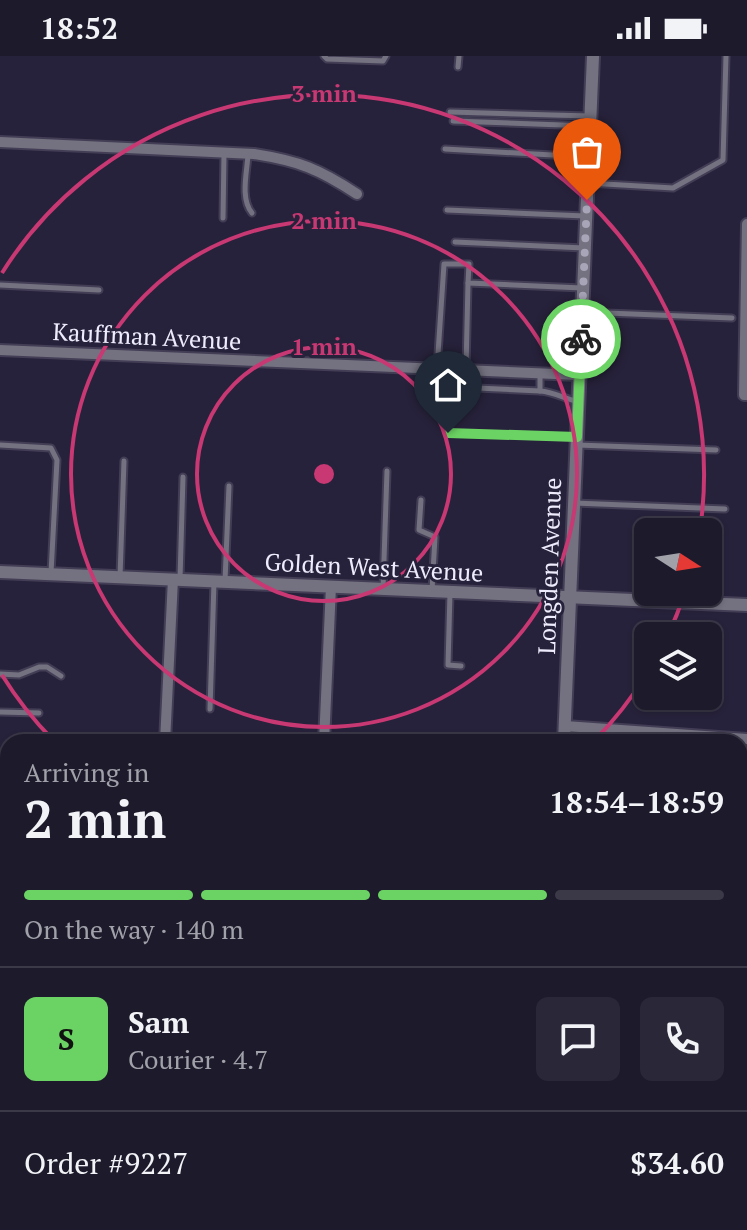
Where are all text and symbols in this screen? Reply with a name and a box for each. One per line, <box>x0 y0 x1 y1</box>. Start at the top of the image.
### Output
text: 18:52 <box>40 8 118 48</box>
text: 3 min <box>291 77 357 109</box>
pin <box>553 118 621 200</box>
icon: bag <box>565 130 609 174</box>
text: 2 min <box>291 204 357 236</box>
courier <box>541 299 621 379</box>
street label: Kauffman Avenue <box>52 315 242 357</box>
icon: bike <box>559 317 603 361</box>
text: 1 min <box>291 330 357 362</box>
pin <box>414 351 482 433</box>
icon: home <box>426 363 470 407</box>
centre of rings <box>310 460 338 488</box>
street label: Longden Avenue <box>530 477 568 655</box>
north arrow <box>634 518 722 606</box>
map controls <box>634 518 722 710</box>
street label: Golden West Avenue <box>264 545 484 589</box>
button: layers <box>634 622 722 710</box>
text: Arriving in <box>24 755 149 789</box>
text: 18:54–18:59 <box>549 782 724 822</box>
text: 2 min <box>24 784 166 853</box>
text: On the way · 140 m <box>24 912 244 946</box>
button: chat <box>536 997 620 1081</box>
button: phone <box>640 997 724 1081</box>
text: Sam <box>128 1002 189 1042</box>
text: S <box>58 1019 74 1059</box>
text: Courier · 4.7 <box>128 1042 268 1076</box>
text: Order #9227 <box>24 1143 188 1183</box>
text: $34.60 <box>630 1143 724 1183</box>

